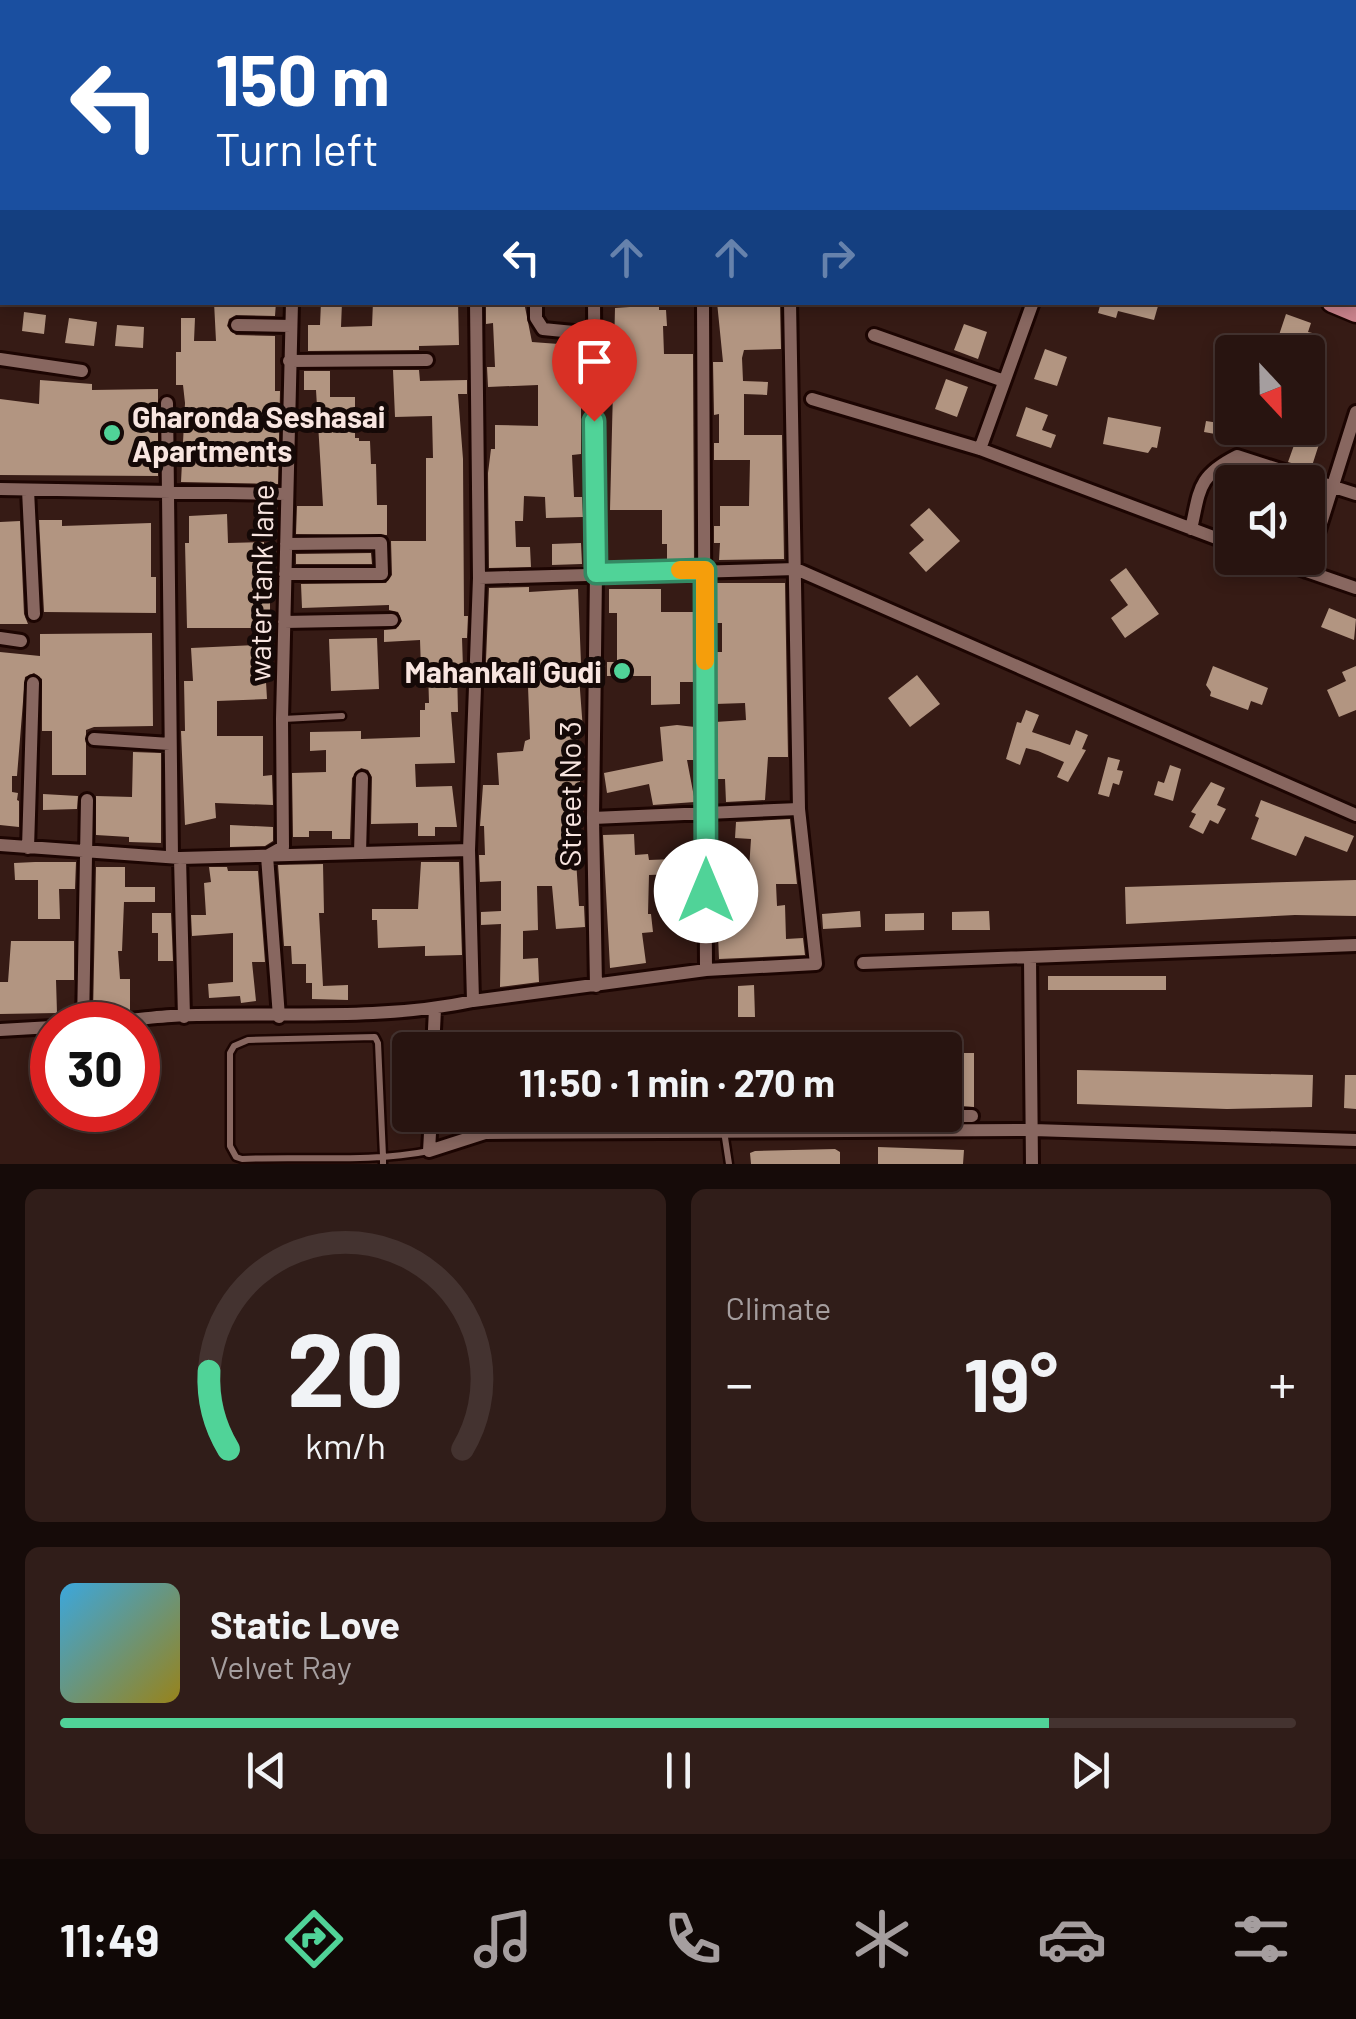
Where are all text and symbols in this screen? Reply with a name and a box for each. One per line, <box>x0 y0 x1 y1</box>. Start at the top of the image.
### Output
text: 150 m <box>215 36 390 120</box>
icon: left <box>50 40 180 170</box>
text: Turn left <box>215 121 379 175</box>
icon: left <box>494 230 549 285</box>
icon: ahead <box>599 230 654 285</box>
icon: ahead <box>704 230 759 285</box>
icon: right <box>809 230 864 285</box>
pin <box>552 319 637 422</box>
icon: arrive <box>567 334 622 389</box>
north arrow <box>1215 335 1325 445</box>
map controls <box>1215 335 1325 575</box>
place label: Gharonda Seshasai Apartments <box>132 398 385 468</box>
marker: Gharonda Seshasai Apartments <box>101 422 123 444</box>
button: sound <box>1215 465 1325 575</box>
street label: water tank lane <box>240 484 280 682</box>
place label: Mahankali Gudi <box>405 653 602 689</box>
marker: Mahankali Gudi <box>611 660 633 682</box>
street label: Street No 3 <box>551 721 587 867</box>
position arrow <box>654 839 758 943</box>
speed limit sign: 30 <box>30 1002 160 1132</box>
text: 11:50 · 1 min · 270 m <box>519 1059 835 1105</box>
text: Climate <box>726 1288 831 1326</box>
text: 20 <box>286 1303 404 1428</box>
text: 19° <box>963 1337 1058 1427</box>
text: − <box>726 1349 753 1415</box>
text: + <box>1268 1349 1296 1415</box>
text: km/h <box>305 1423 386 1466</box>
text: Static Love <box>210 1601 400 1647</box>
text: Velvet Ray <box>210 1647 352 1685</box>
icon: previous <box>239 1743 294 1798</box>
icon: pause <box>651 1743 706 1798</box>
icon: next <box>1063 1743 1118 1798</box>
icon: directions <box>279 1904 349 1974</box>
icon: music <box>468 1904 538 1974</box>
icon: phone <box>658 1904 728 1974</box>
icon: climate <box>847 1904 917 1974</box>
icon: car <box>1037 1904 1107 1974</box>
icon: filters <box>1226 1904 1296 1974</box>
text: 11:49 <box>60 1912 159 1966</box>

